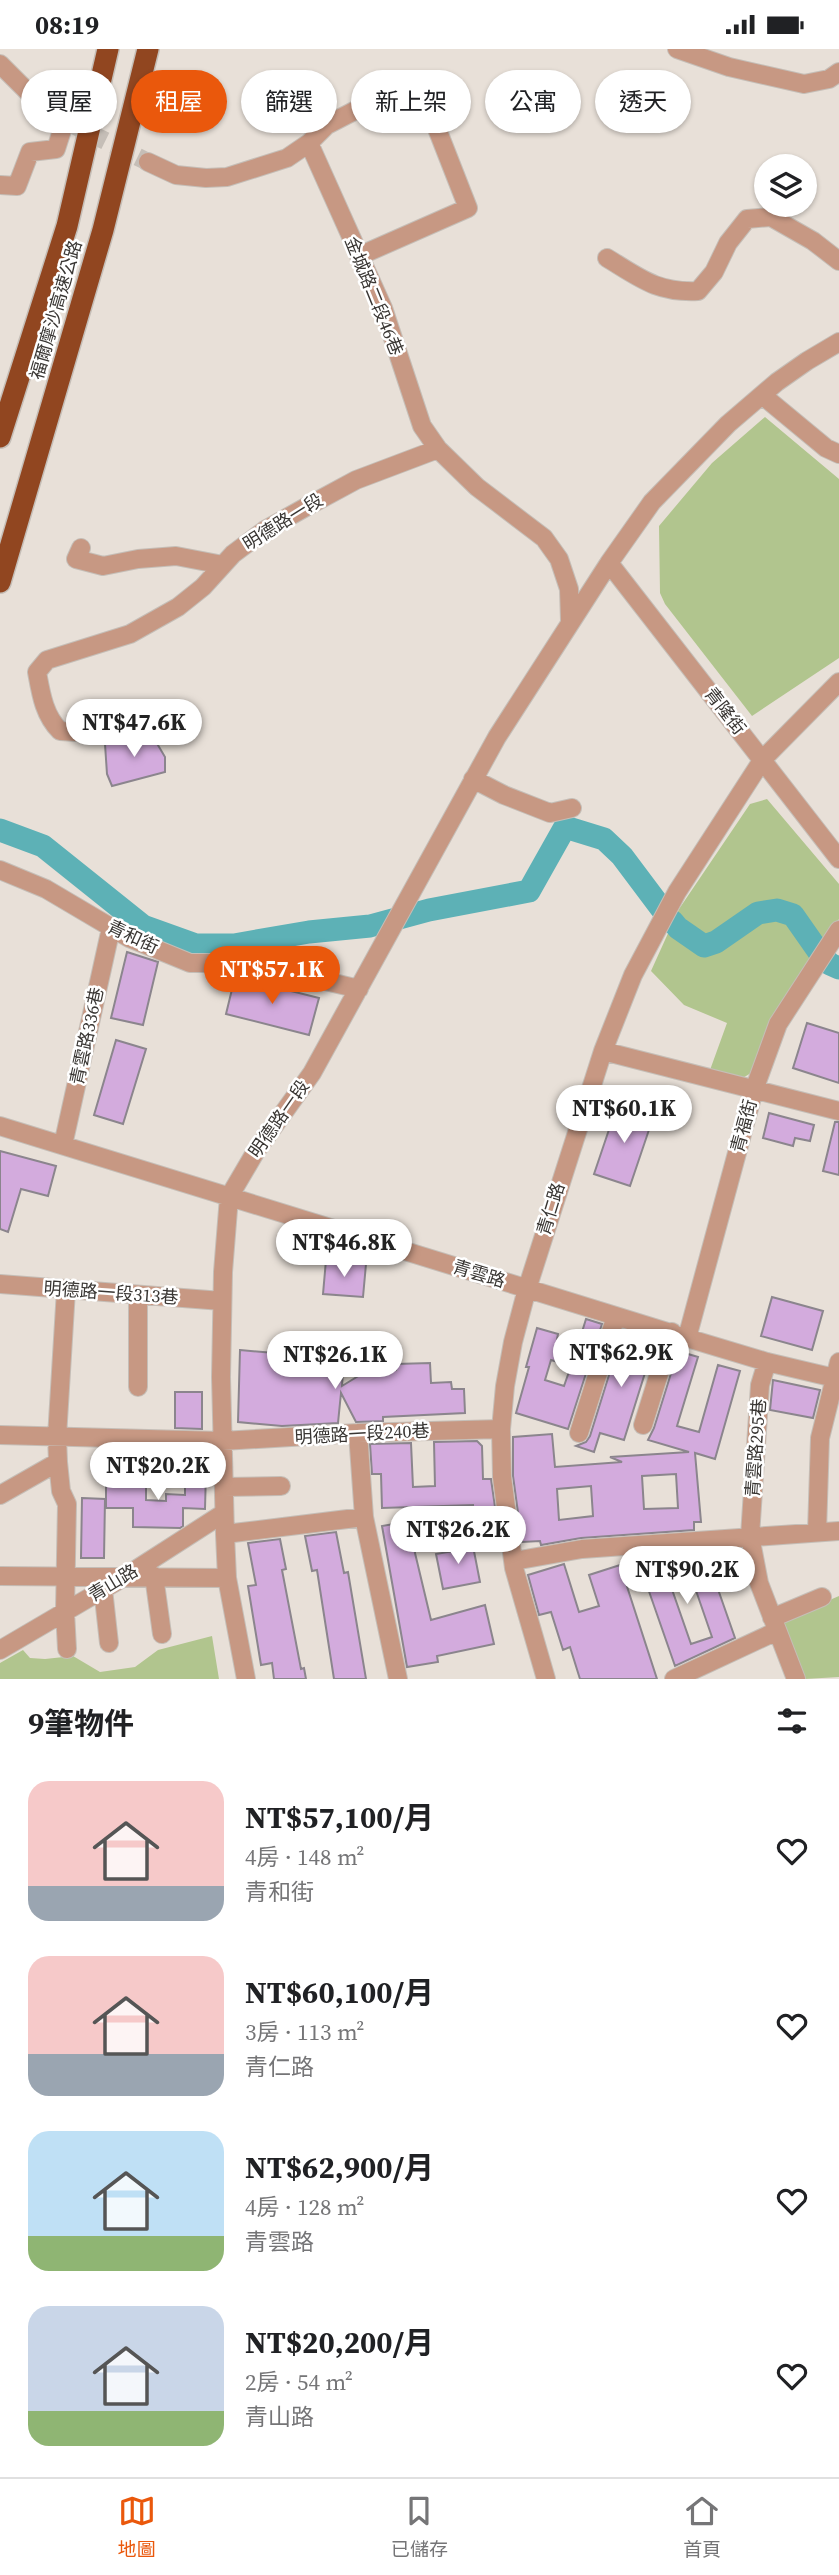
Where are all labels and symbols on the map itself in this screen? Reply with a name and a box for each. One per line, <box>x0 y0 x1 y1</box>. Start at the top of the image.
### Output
street label: 金城路二段46巷 <box>339 233 410 359</box>
street label: 福爾摩沙高速公路 <box>24 237 87 383</box>
street label: 明德路一段 <box>238 487 328 556</box>
street label: 青隆街 <box>699 682 752 740</box>
pin: NT$47.6K <box>62 699 206 759</box>
street label: 青和街 <box>103 914 163 959</box>
pin: NT$57.1K <box>200 947 344 1006</box>
street label: 青雲路336巷 <box>64 985 109 1087</box>
street label: 明德路一段 <box>243 1075 315 1163</box>
pin: NT$60.1K <box>552 1085 696 1145</box>
street label: 青福街 <box>724 1097 763 1155</box>
street label: 青仁路 <box>531 1179 570 1238</box>
pin: NT$46.8K <box>272 1219 416 1279</box>
street label: 青雲路 <box>450 1254 509 1293</box>
street label: 明德路一段313巷 <box>43 1275 179 1310</box>
pin: NT$62.9K <box>549 1329 693 1389</box>
pin: NT$26.1K <box>263 1331 407 1391</box>
street label: 青雲路295巷 <box>740 1398 771 1498</box>
street label: 明德路一段240巷 <box>294 1417 430 1450</box>
pin: NT$20.2K <box>86 1443 230 1502</box>
pin: NT$26.2K <box>386 1507 530 1566</box>
pin: NT$90.2K <box>615 1547 759 1606</box>
street label: 青山路 <box>83 1558 142 1607</box>

